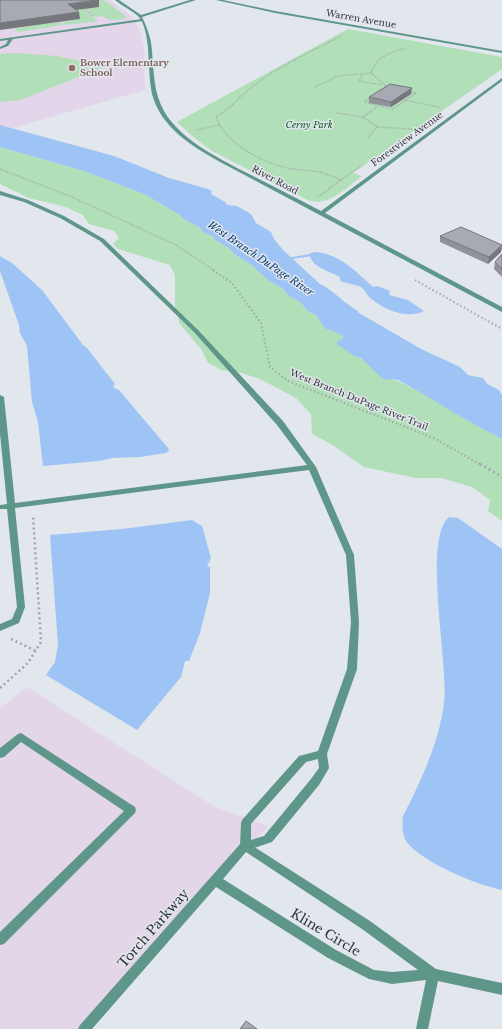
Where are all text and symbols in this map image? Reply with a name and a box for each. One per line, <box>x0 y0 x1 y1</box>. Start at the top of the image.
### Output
street label: Warren Avenue <box>324 7 397 30</box>
place label: Bower Elementary School <box>80 57 169 78</box>
marker: Bower Elementary School <box>67 63 77 73</box>
street label: Forestview Avenue <box>369 109 445 168</box>
park label: Cerny Park <box>285 119 333 130</box>
street label: River Road <box>250 163 300 196</box>
water label: West Branch DuPage River <box>205 218 317 299</box>
street label: West Branch DuPage River Trail <box>288 366 430 432</box>
street label: Torch Parkway <box>114 885 193 971</box>
street label: Kline Circle <box>288 905 364 960</box>

